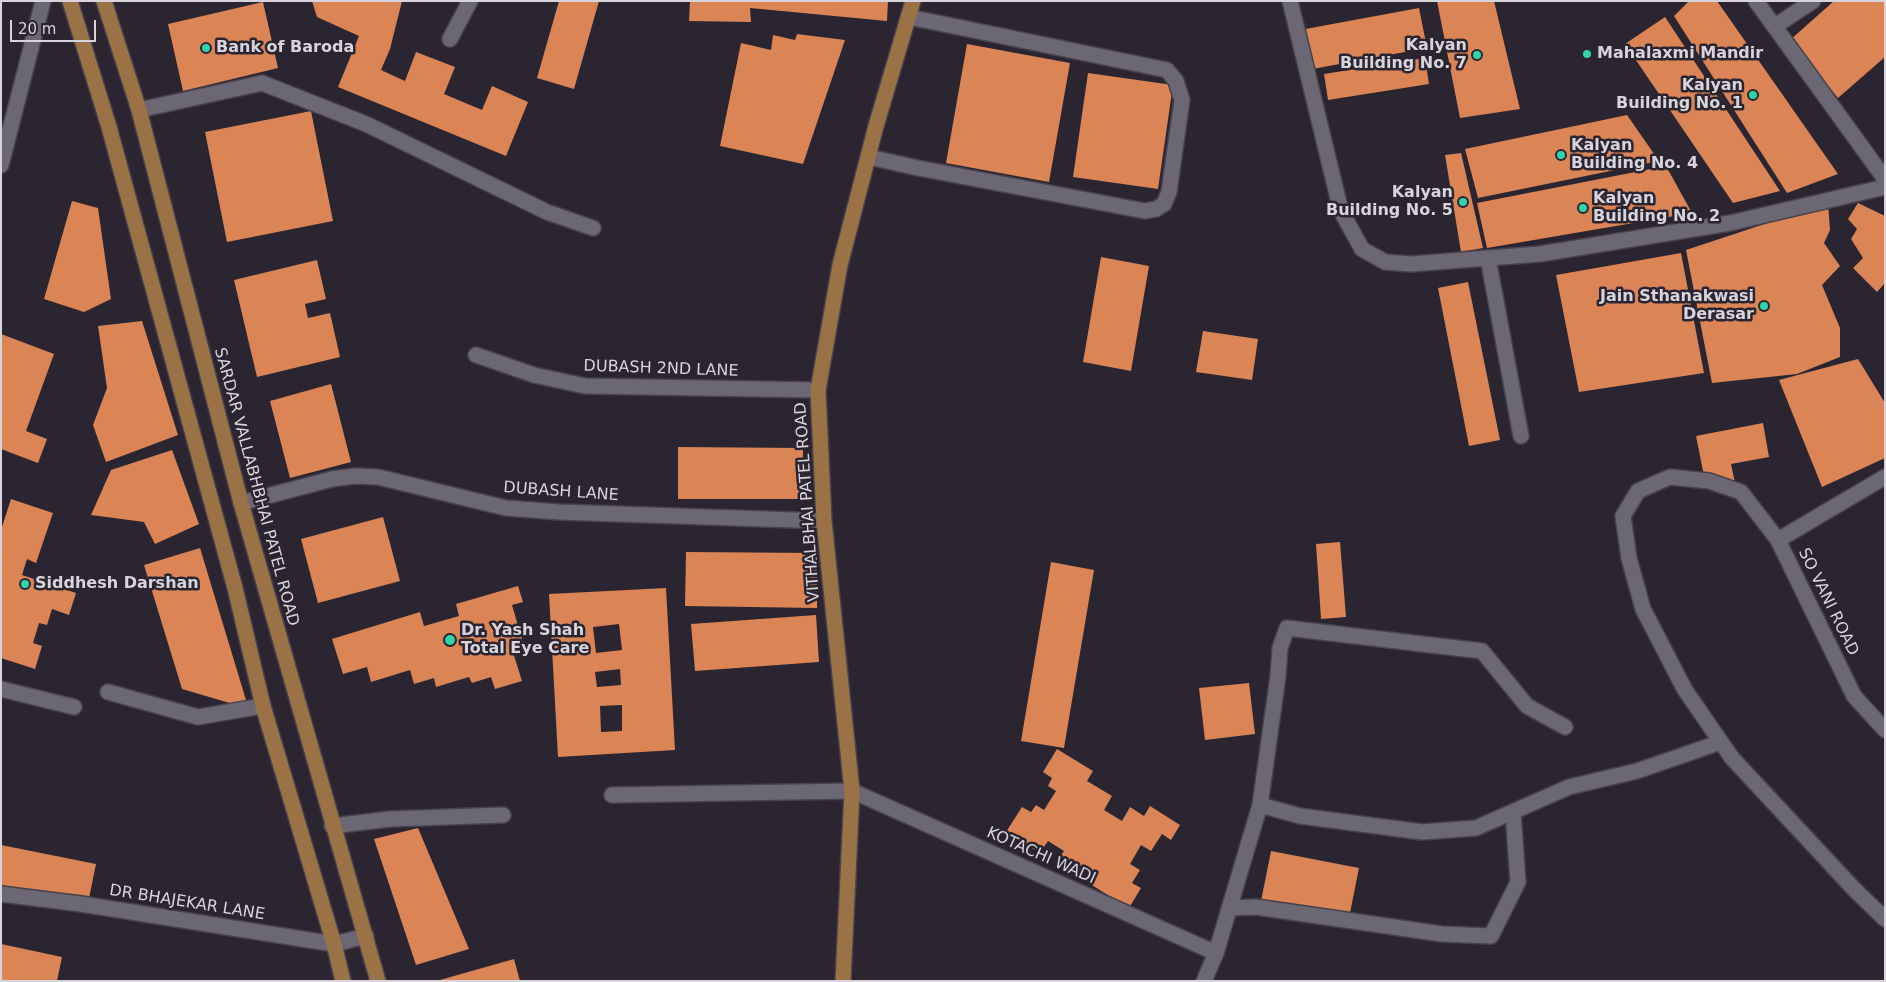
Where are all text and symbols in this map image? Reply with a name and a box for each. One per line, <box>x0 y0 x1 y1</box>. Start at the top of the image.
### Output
scale bar <box>12 10 99 42</box>
text: 20 m <box>18 20 56 38</box>
place label: Kalyan Building No. 7 <box>1340 36 1467 74</box>
place label: Bank of Baroda <box>216 38 354 58</box>
marker: Bank of Baroda <box>200 42 212 54</box>
place label: Mahalaxmi Mandir <box>1597 44 1763 64</box>
marker: Mahalaxmi Mandir <box>1581 48 1593 60</box>
marker: Kalyan Building No. 7 <box>1471 49 1483 61</box>
place label: Kalyan Building No. 1 <box>1616 76 1743 114</box>
marker: Kalyan Building No. 1 <box>1747 89 1759 101</box>
place label: Kalyan Building No. 4 <box>1571 136 1698 174</box>
marker: Kalyan Building No. 4 <box>1555 149 1567 161</box>
place label: Kalyan Building No. 5 <box>1326 183 1453 221</box>
place label: Kalyan Building No. 2 <box>1593 189 1720 227</box>
marker: Kalyan Building No. 5 <box>1457 196 1469 208</box>
marker: Kalyan Building No. 2 <box>1577 202 1589 214</box>
place label: Jain Sthanakwasi Derasar <box>1600 287 1754 325</box>
marker: Jain Sthanakwasi Derasar <box>1758 300 1770 312</box>
street label: SARDAR VALLABHBHAI PATEL ROAD <box>210 346 302 628</box>
street label: DUBASH 2ND LANE <box>583 357 739 381</box>
street label: VITHALBHAI PATEL ROAD <box>791 402 825 602</box>
street label: DUBASH LANE <box>503 478 619 506</box>
street label: SO VANI ROAD <box>1794 545 1862 659</box>
place label: Siddhesh Darshan <box>35 574 199 594</box>
marker: Siddhesh Darshan <box>19 578 31 590</box>
place label: Dr. Yash Shah Total Eye Care <box>461 621 589 659</box>
marker: Dr. Yash Shah Total Eye Care <box>443 633 457 647</box>
street label: KOTACHI WADI <box>983 823 1099 889</box>
street label: DR BHAJEKAR LANE <box>108 881 266 925</box>

